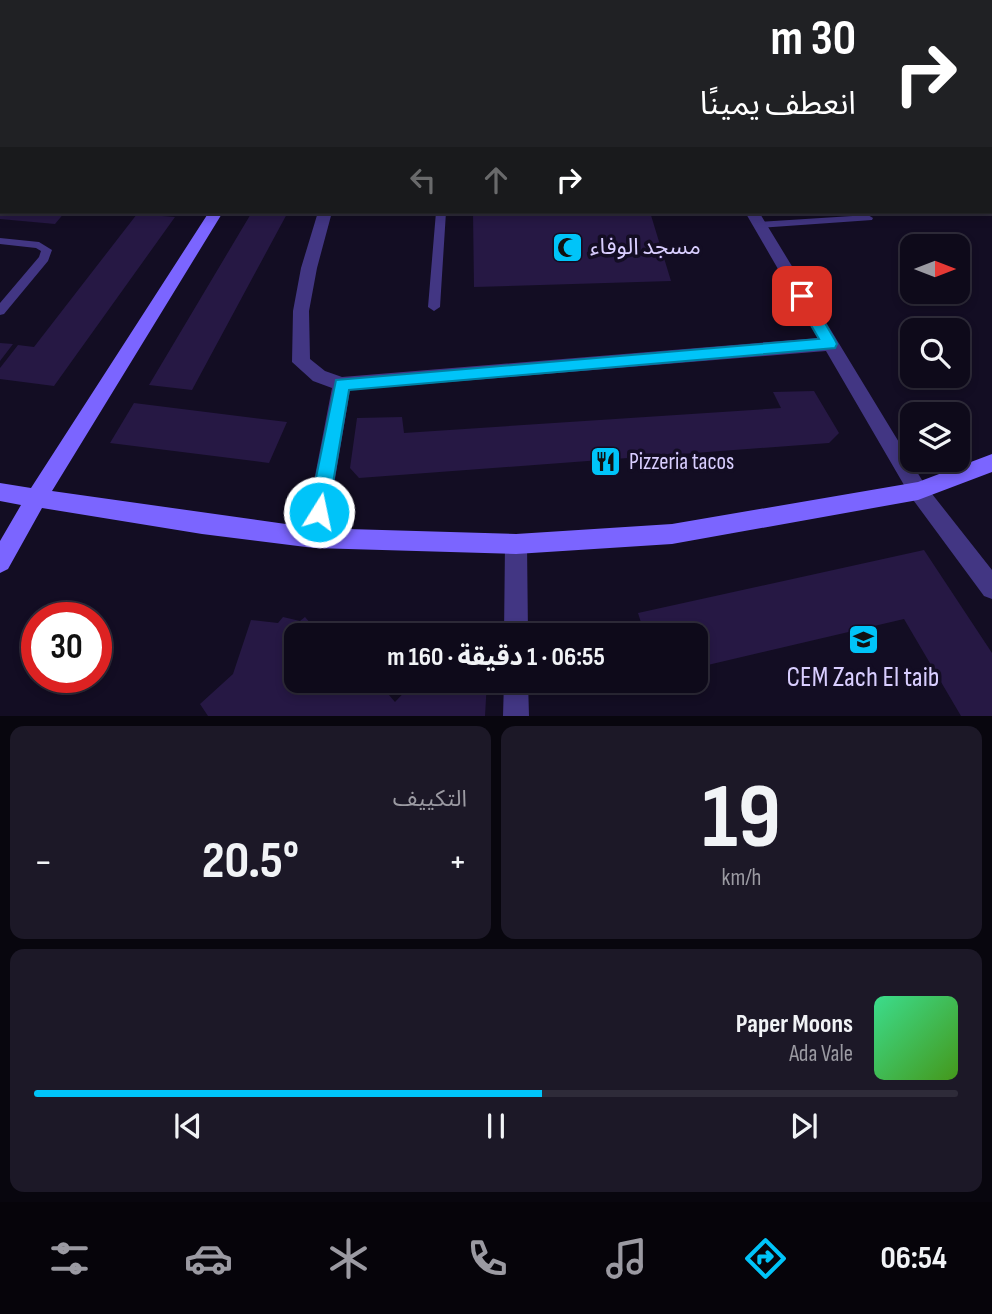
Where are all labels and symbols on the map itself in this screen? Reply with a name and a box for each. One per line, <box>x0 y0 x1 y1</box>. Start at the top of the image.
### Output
mosque icon: مسجد الوفاء <box>550 230 584 264</box>
place label: مسجد الوفاء <box>590 233 701 261</box>
north arrow <box>900 234 970 304</box>
pin <box>772 266 832 326</box>
restaurant icon: Pizzeria tacos <box>589 445 623 479</box>
place label: Pizzeria tacos <box>629 448 734 476</box>
position arrow <box>282 475 356 549</box>
speed limit sign: 30 <box>21 602 112 693</box>
school or university icon: CEM Zach El taib <box>846 623 880 657</box>
place label: CEM Zach El taib <box>787 661 939 694</box>

